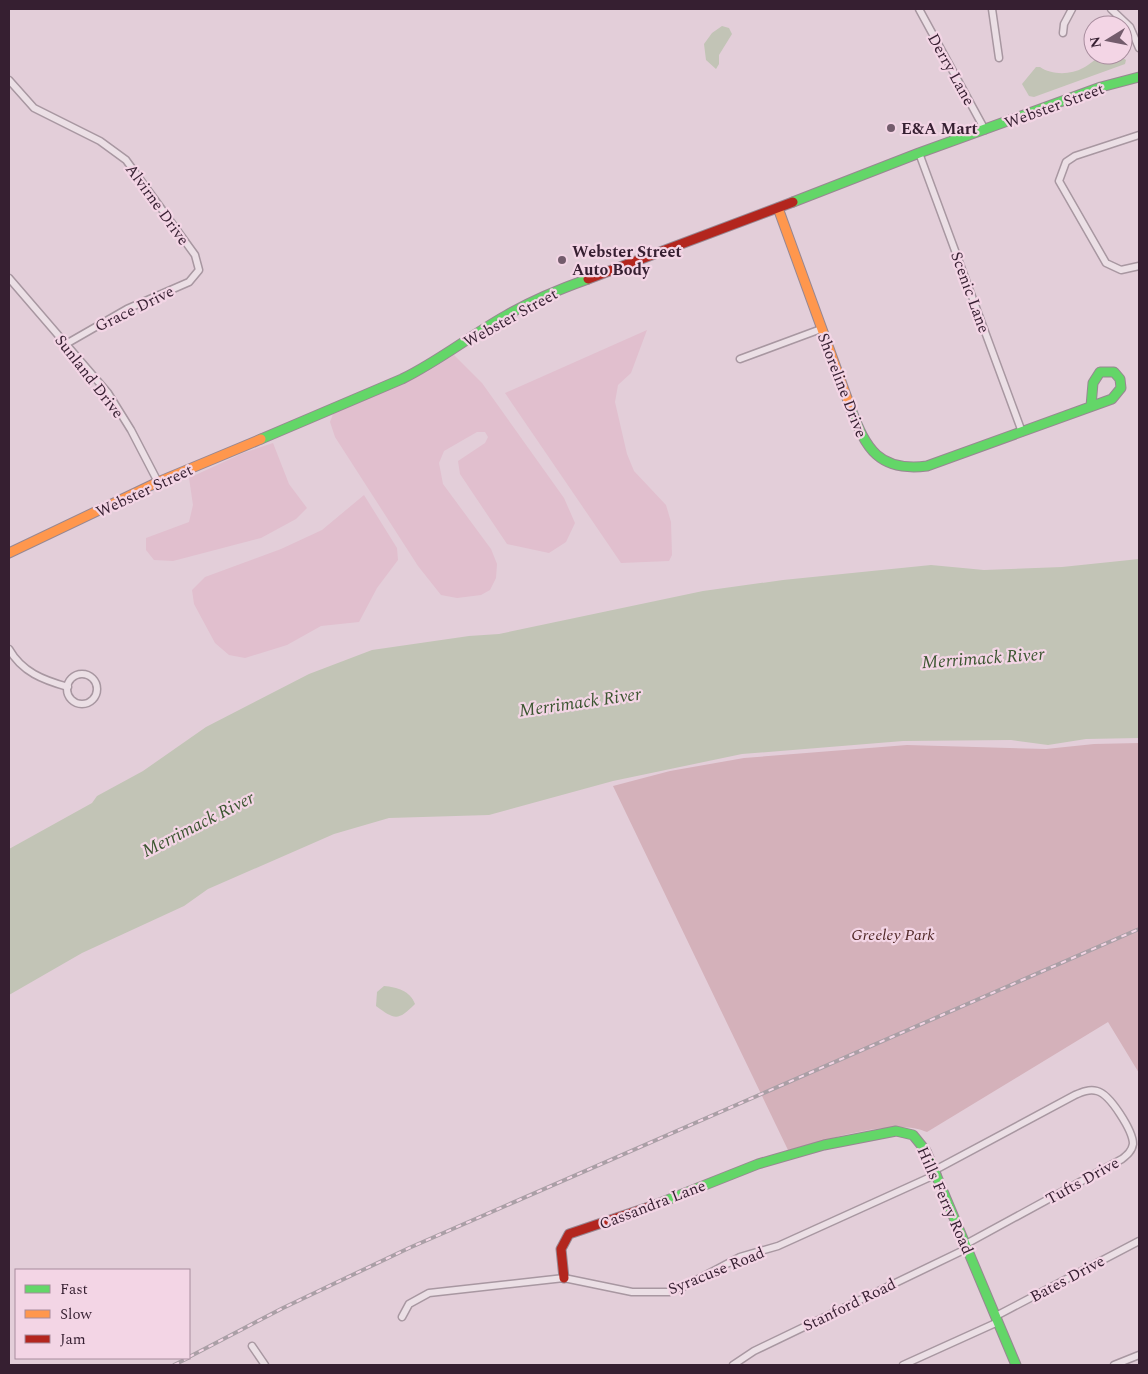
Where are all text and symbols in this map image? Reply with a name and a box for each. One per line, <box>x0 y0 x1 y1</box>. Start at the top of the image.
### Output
north arrow <box>1083 15 1133 65</box>
street label: Derry Lane <box>921 29 981 110</box>
text: N <box>1084 35 1107 50</box>
street label: Webster Street <box>1001 77 1108 135</box>
place label: E&A Mart <box>901 117 978 141</box>
marker: E&A Mart <box>885 122 897 134</box>
street label: Alvirne Drive <box>119 159 195 250</box>
place label: Webster Street Auto Body <box>572 240 682 282</box>
street label: Scenic Lane <box>944 248 996 336</box>
marker: Webster Street Auto Body <box>556 254 568 266</box>
street label: Grace Drive <box>91 279 178 338</box>
street label: Webster Street <box>459 282 562 354</box>
street label: Shoreline Drive <box>811 329 873 441</box>
street label: Sunland Drive <box>49 330 130 424</box>
street label: Webster Street <box>92 458 197 524</box>
water label: Merrimack River <box>921 641 1046 676</box>
water label: Merrimack River <box>517 680 644 724</box>
water label: Merrimack River <box>137 784 260 864</box>
park label: Greeley Park <box>851 923 935 947</box>
street label: Hills Ferry Road <box>911 1143 980 1258</box>
street label: Tufts Drive <box>1041 1151 1124 1211</box>
street label: Cassandra Lane <box>596 1174 709 1236</box>
street label: Syracuse Road <box>664 1241 768 1301</box>
street label: Bates Drive <box>1026 1249 1109 1309</box>
legend <box>15 1269 190 1359</box>
street label: Stanford Road <box>799 1272 900 1338</box>
text: Fast <box>60 1278 88 1301</box>
text: Slow <box>60 1303 92 1326</box>
text: Jam <box>60 1328 86 1351</box>

